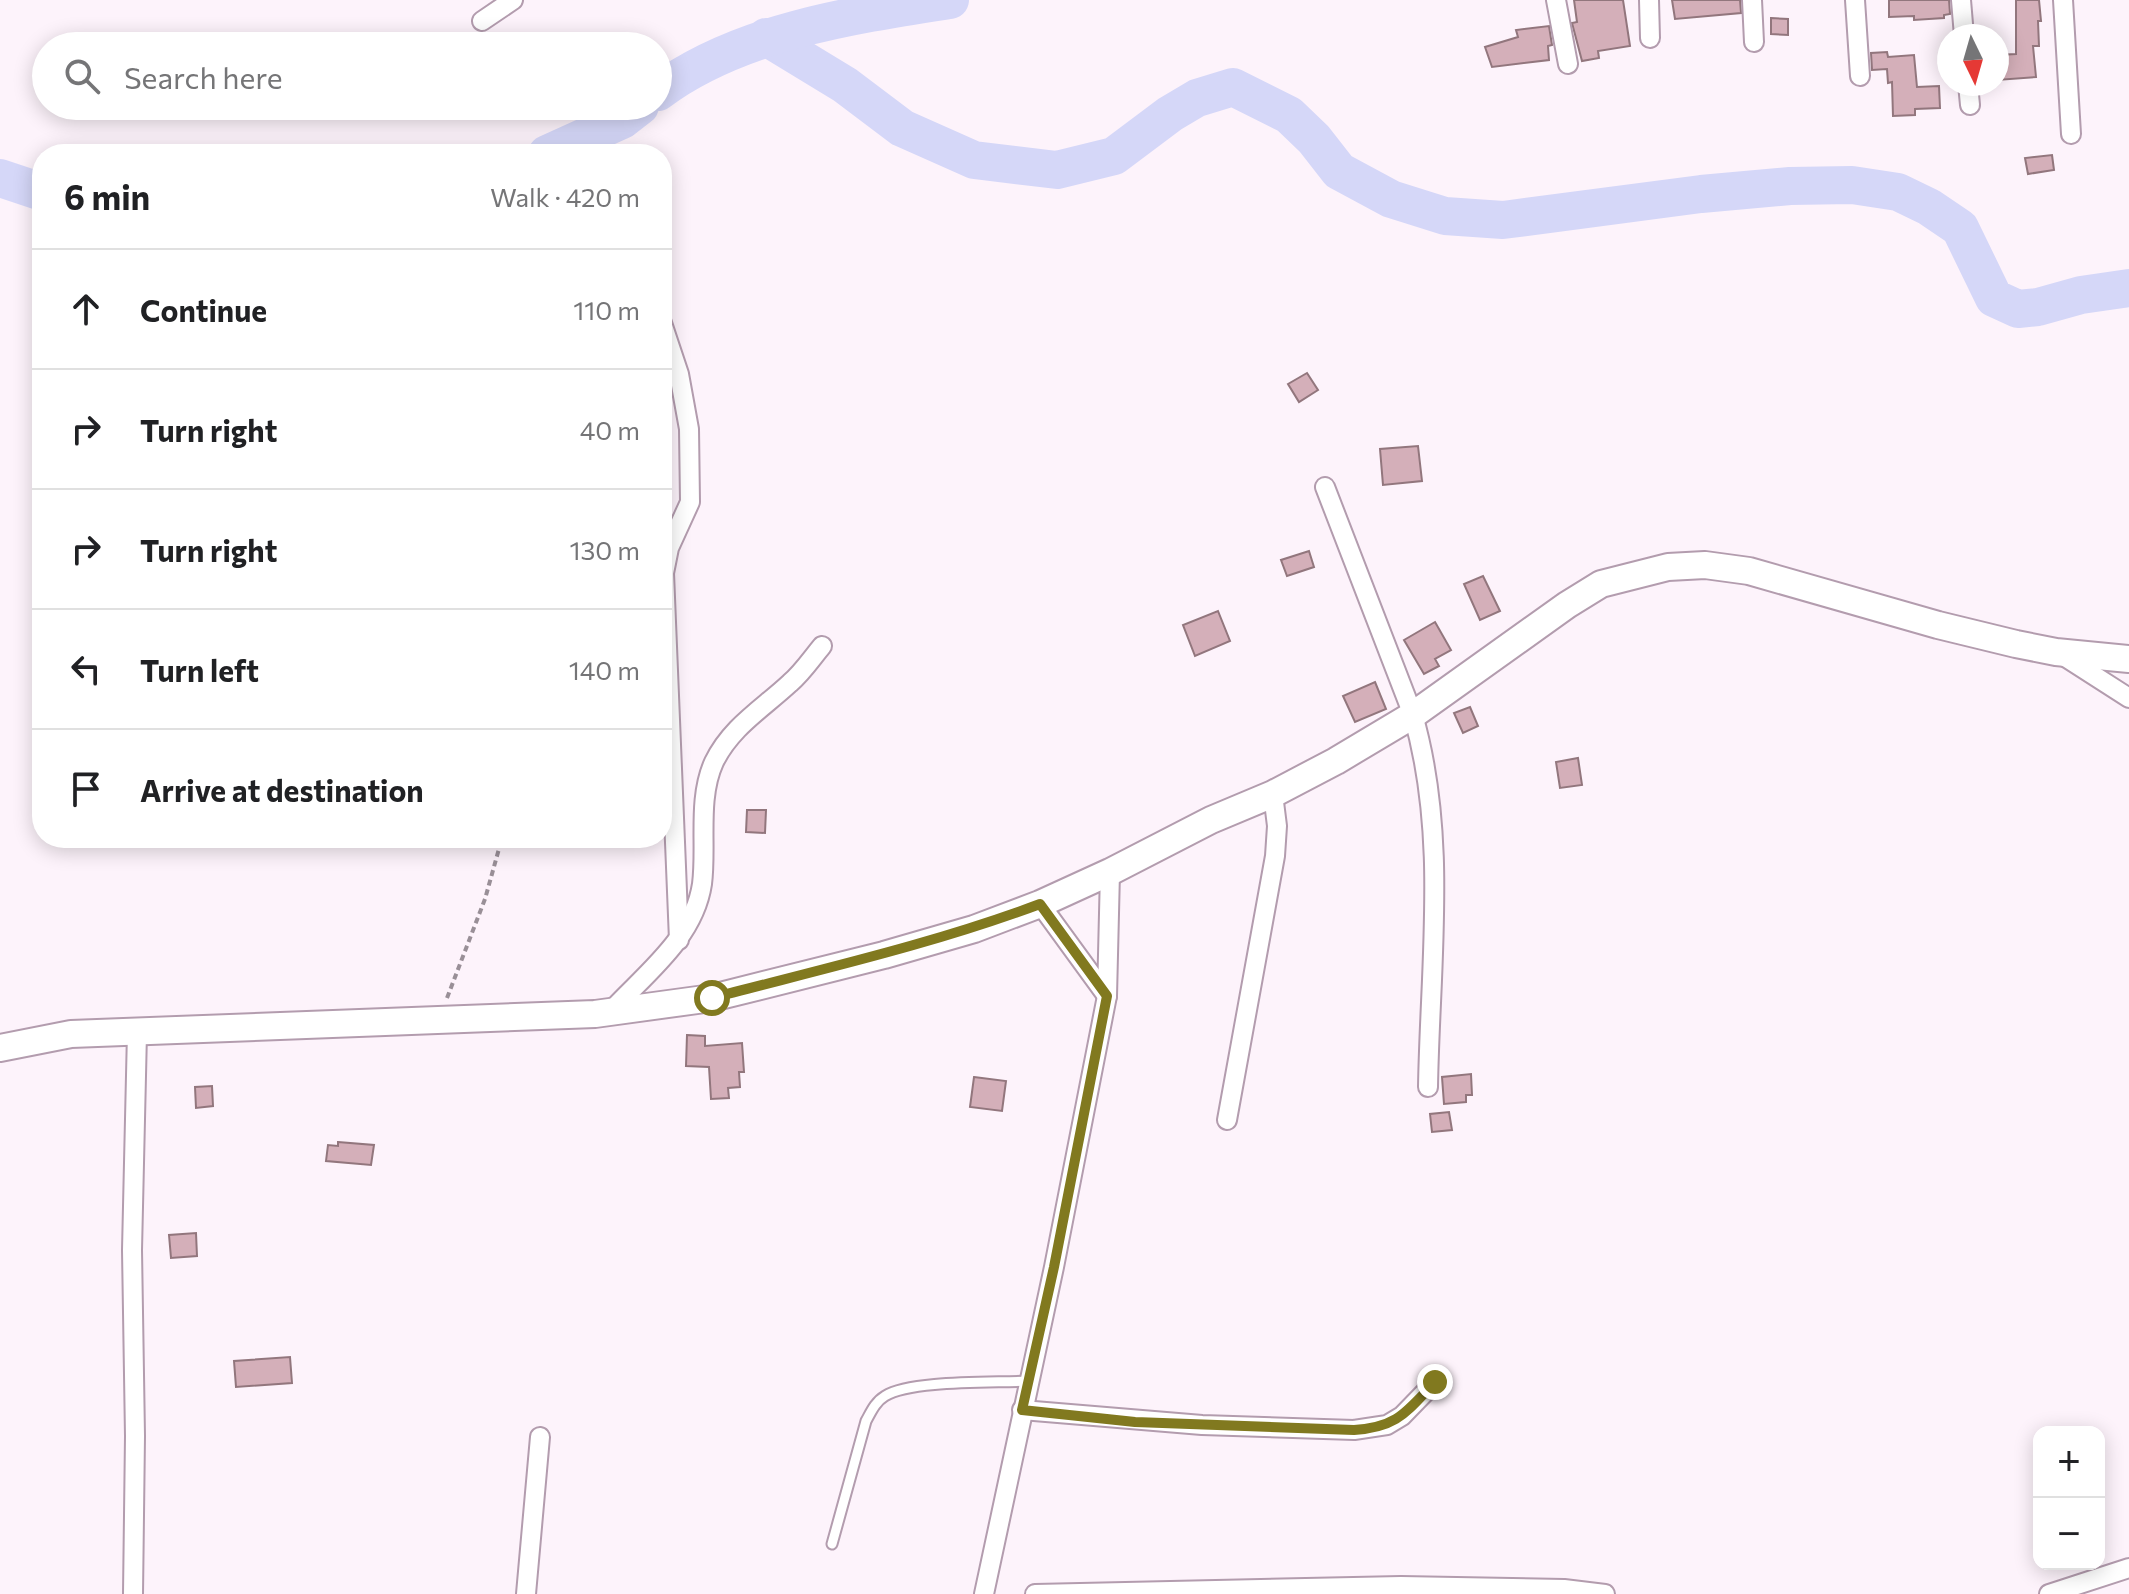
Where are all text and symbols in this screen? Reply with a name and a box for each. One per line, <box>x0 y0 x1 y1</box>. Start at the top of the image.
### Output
north arrow <box>1937 24 2009 96</box>
search box <box>32 32 672 120</box>
icon: search <box>60 54 104 98</box>
text: Search here <box>124 58 283 95</box>
text: 6 min <box>64 175 150 217</box>
text: Walk · 420 m <box>490 181 640 212</box>
icon: ahead <box>64 287 108 331</box>
text: Continue <box>140 291 267 328</box>
text: 110 m <box>573 294 640 325</box>
icon: right <box>64 407 108 451</box>
text: Turn right <box>140 411 277 448</box>
text: 40 m <box>580 414 640 445</box>
icon: right <box>64 527 108 571</box>
text: Turn right <box>140 531 277 568</box>
text: 130 m <box>569 534 640 565</box>
icon: left <box>64 647 108 691</box>
text: Turn left <box>140 651 259 688</box>
text: 140 m <box>569 654 640 685</box>
icon: arrive <box>64 767 108 811</box>
text: Arrive at destination <box>140 771 424 808</box>
route start <box>694 980 730 1016</box>
route end <box>1417 1364 1453 1400</box>
map controls <box>2033 1426 2105 1570</box>
button: + <box>2033 1426 2105 1498</box>
button: − <box>2033 1498 2105 1570</box>

